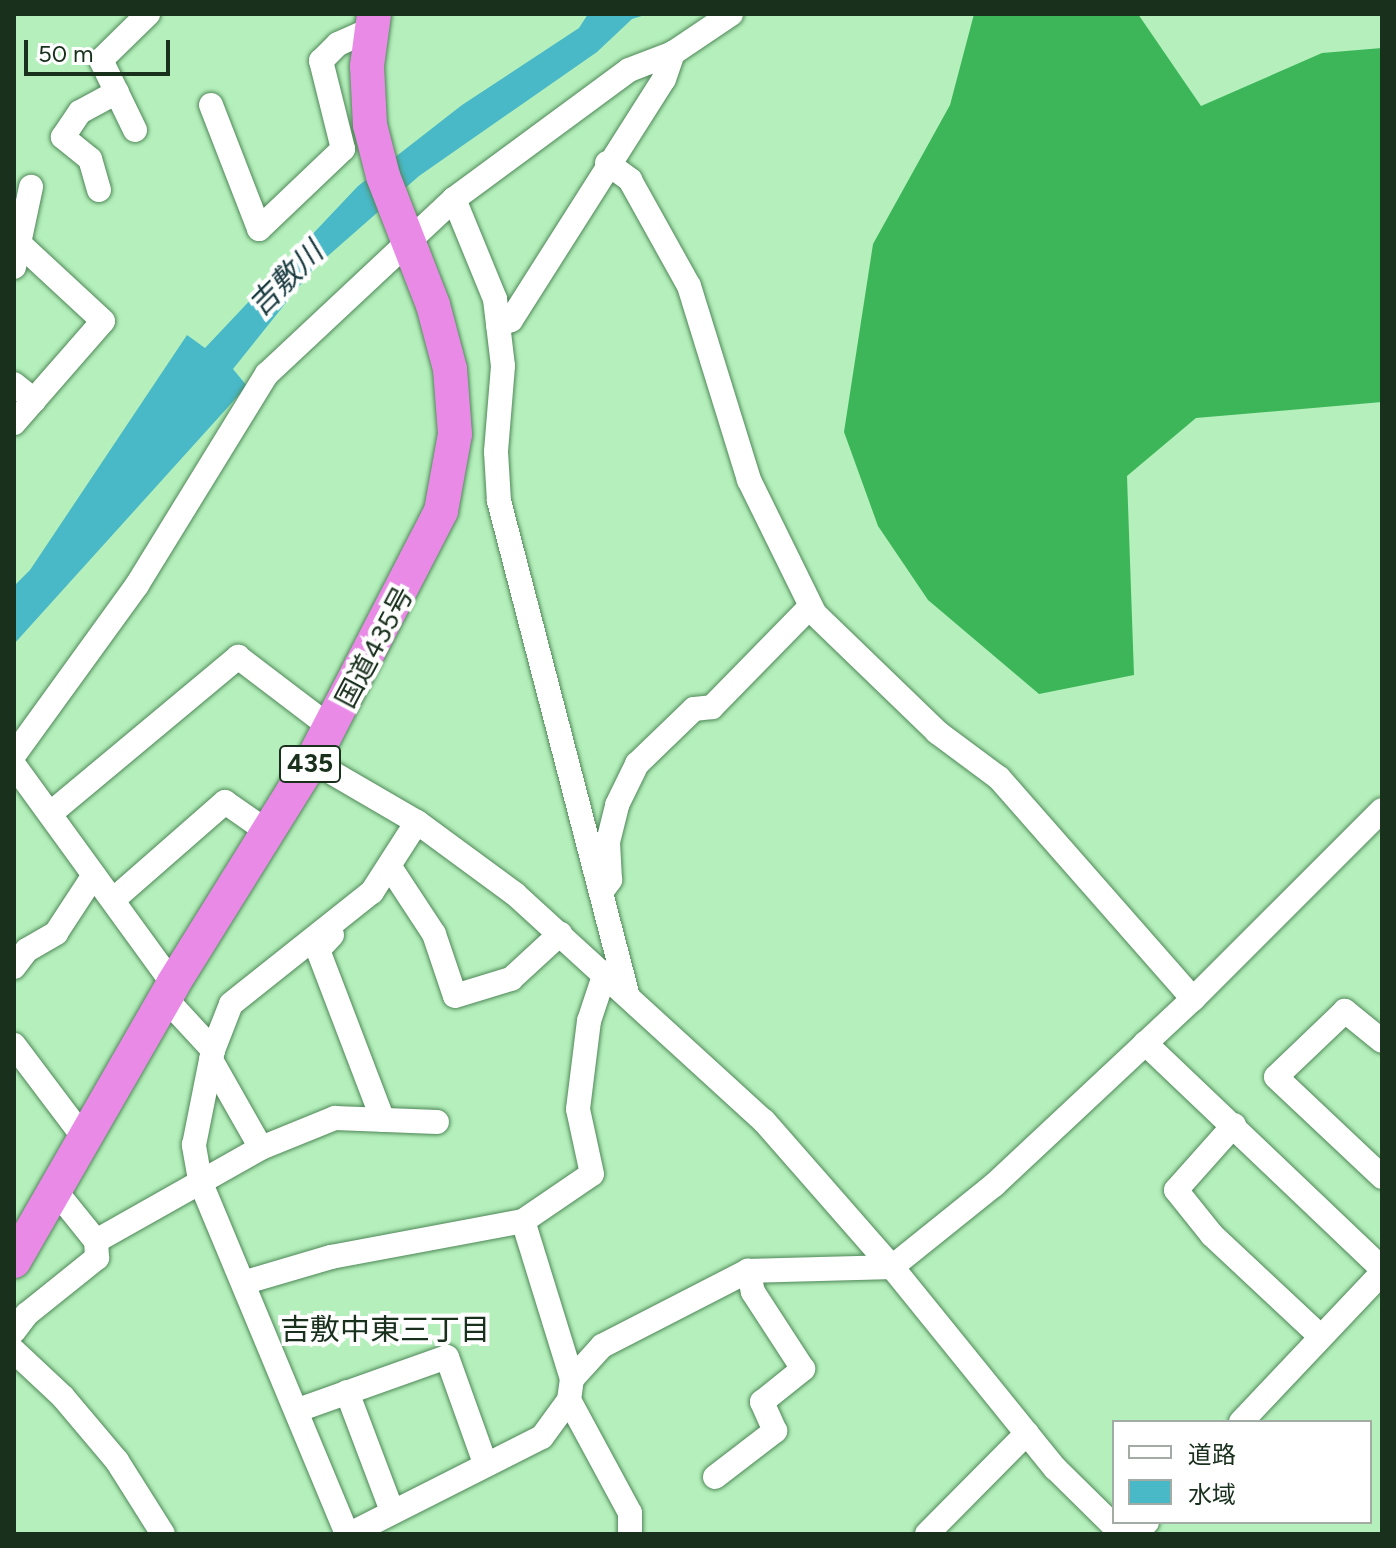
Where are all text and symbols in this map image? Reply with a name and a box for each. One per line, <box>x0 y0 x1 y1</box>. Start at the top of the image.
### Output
scale bar <box>28 24 174 74</box>
text: 50 m <box>38 39 94 68</box>
water label: 吉敷川 <box>241 234 331 324</box>
street label: 国道435号 <box>328 581 420 713</box>
road number: 435 <box>278 742 342 786</box>
district label: 吉敷中東三丁目 <box>280 1312 490 1348</box>
legend <box>1112 1420 1372 1524</box>
text: 道路 <box>1188 1440 1236 1469</box>
text: 水域 <box>1188 1480 1236 1509</box>

